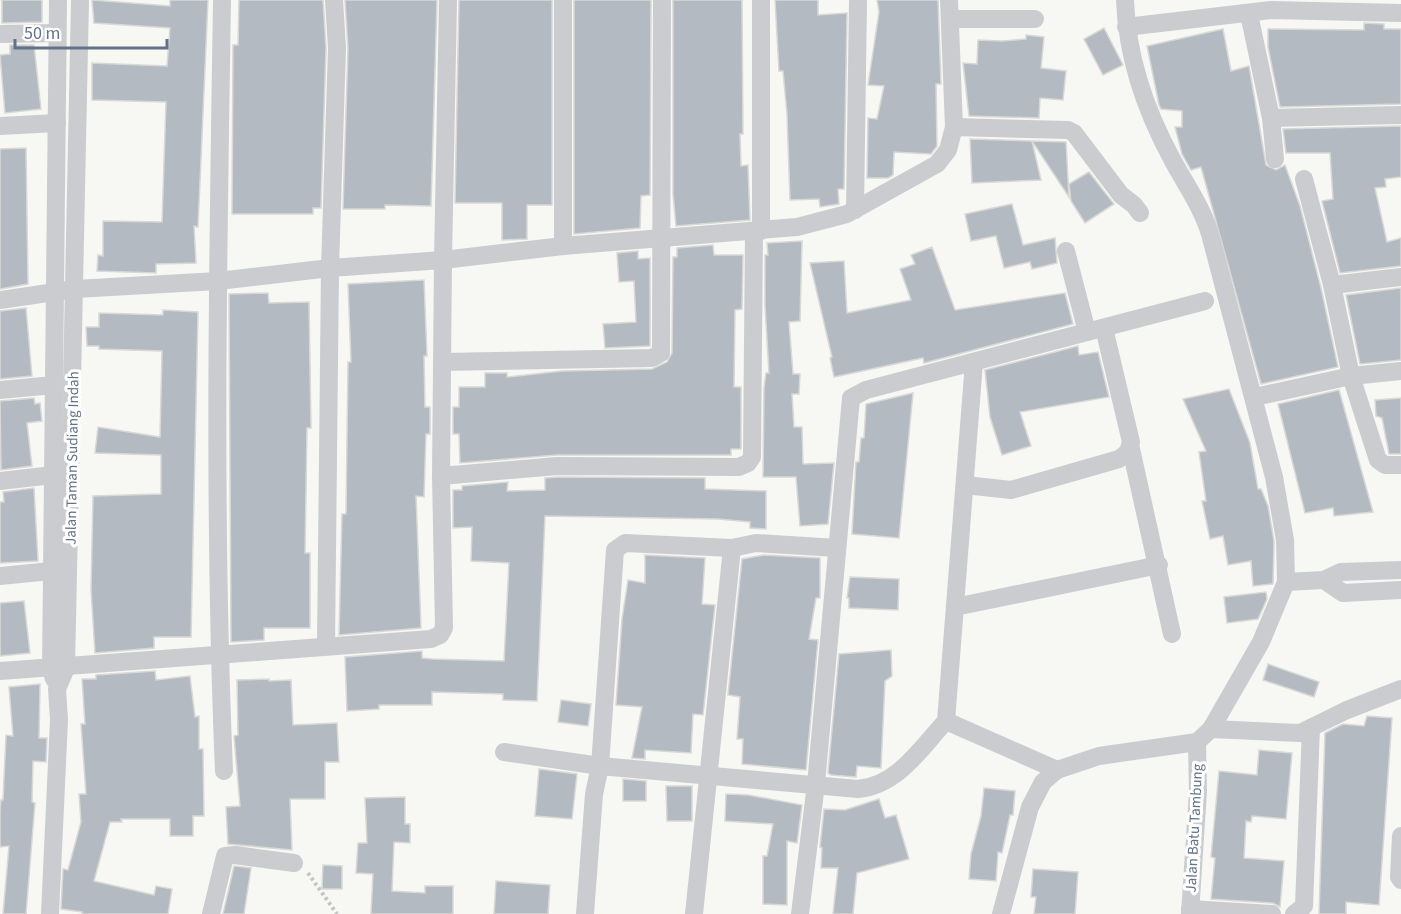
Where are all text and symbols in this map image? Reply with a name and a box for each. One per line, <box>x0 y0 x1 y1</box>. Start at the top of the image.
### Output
scale bar <box>15 12 166 50</box>
text: 50 m <box>24 21 60 46</box>
street label: Jalan Taman Sudiang Indah <box>60 371 85 545</box>
street label: Jalan Batu Tambung <box>1181 763 1208 893</box>

